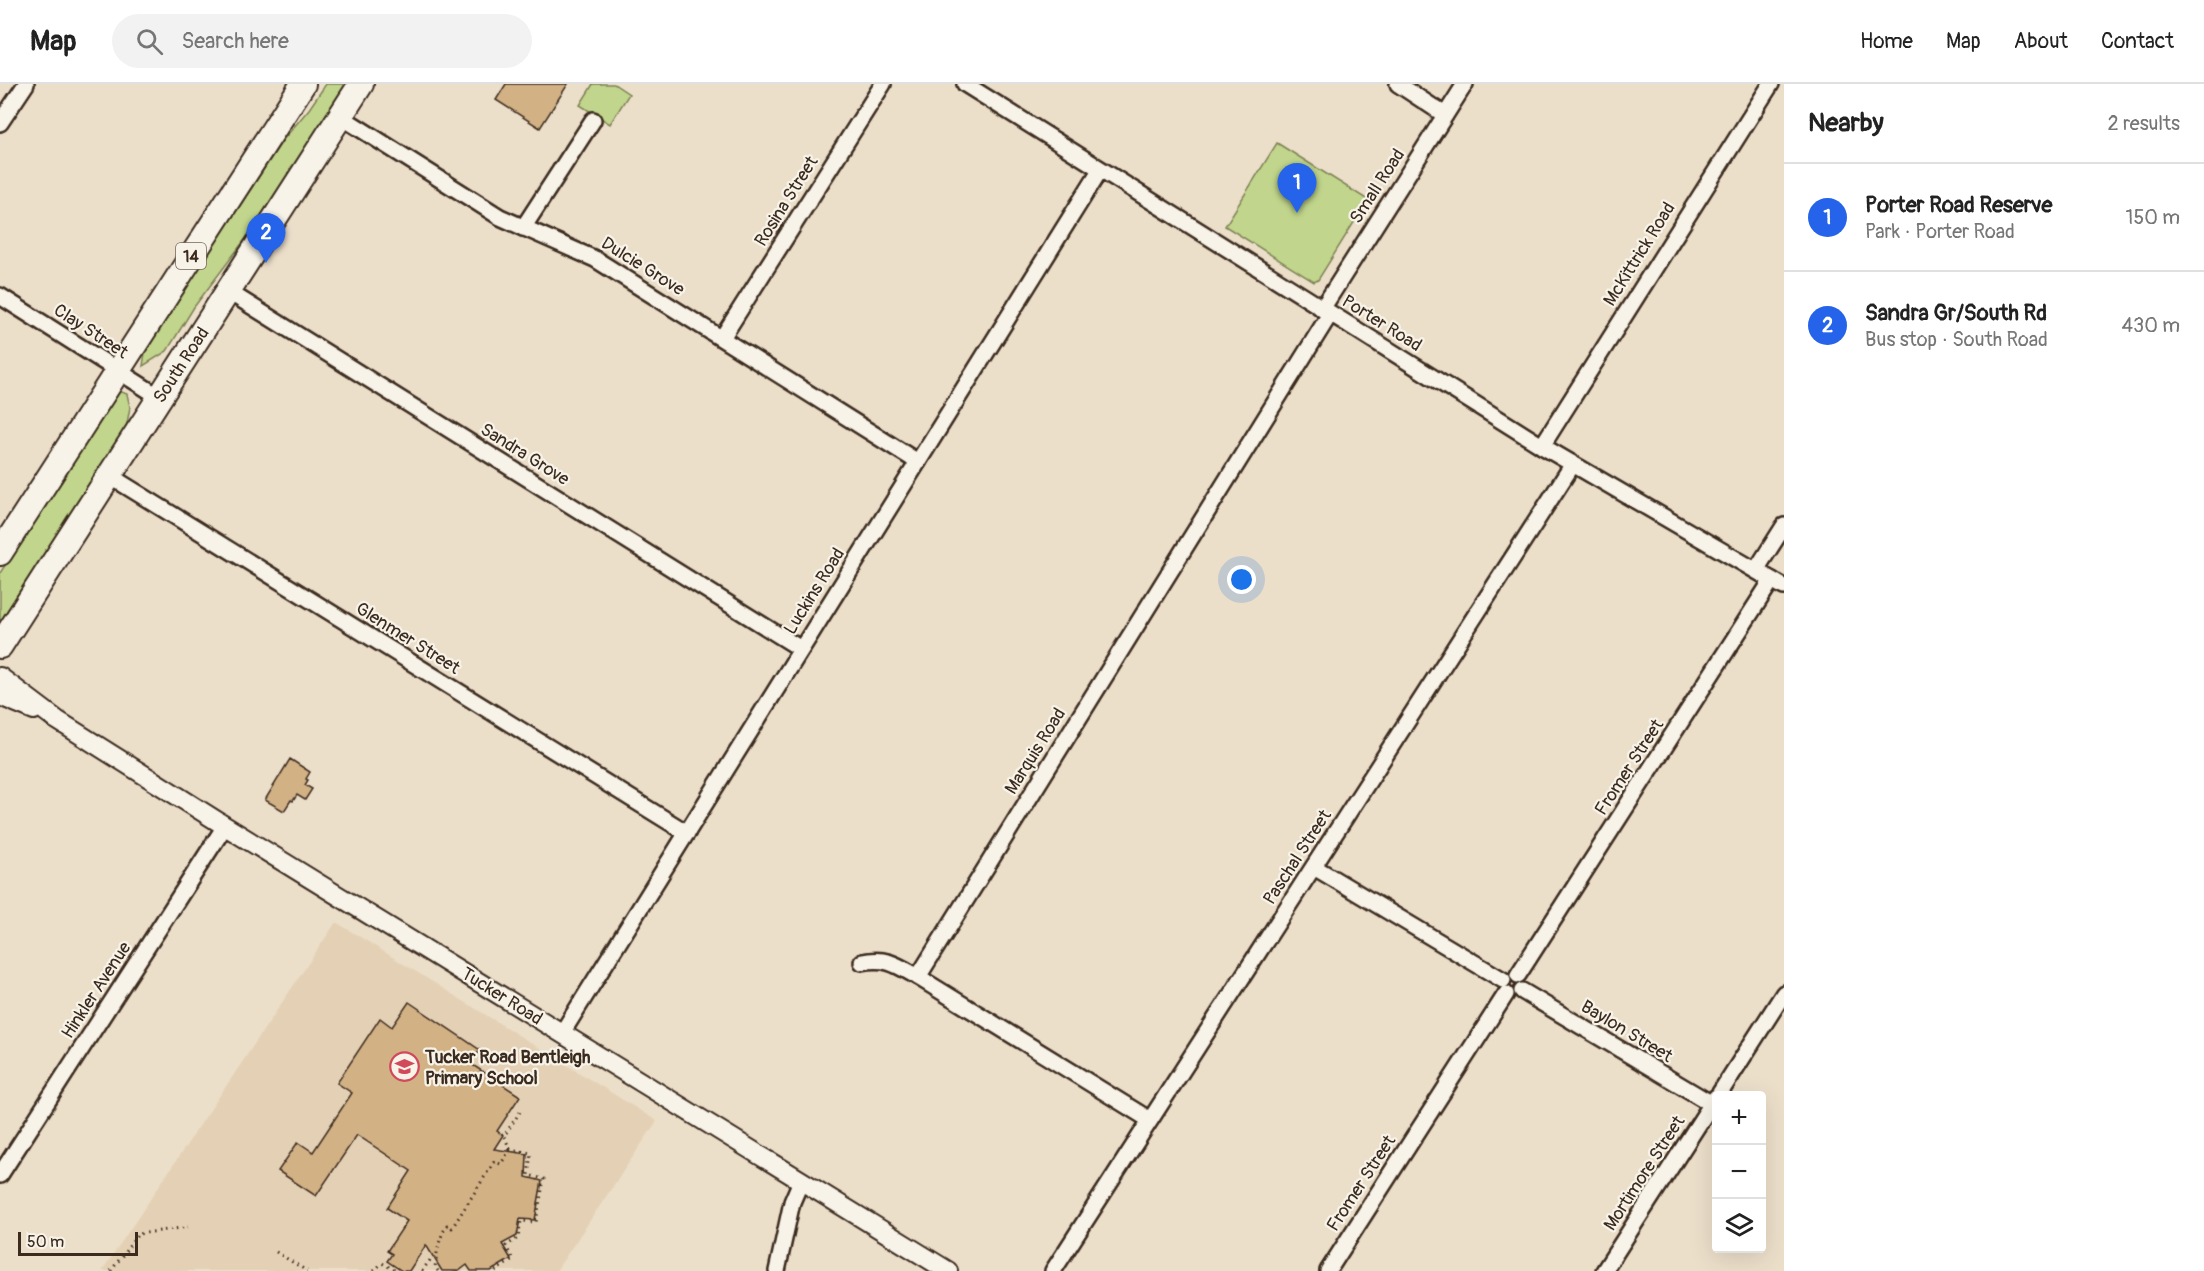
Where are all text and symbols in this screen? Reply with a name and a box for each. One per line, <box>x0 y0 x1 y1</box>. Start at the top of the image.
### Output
search box <box>112 14 532 68</box>
text: Map <box>30 24 76 59</box>
icon: search <box>133 25 166 58</box>
text: Search here <box>181 27 289 55</box>
text: Home <box>1860 28 1913 55</box>
text: Map <box>1946 28 1981 55</box>
text: About <box>2014 28 2068 55</box>
text: Contact <box>2101 28 2174 55</box>
text: Nearby <box>1808 107 1884 139</box>
text: 2 results <box>2108 111 2180 136</box>
street label: Small Road <box>1345 145 1410 228</box>
street label: Rosina Street <box>750 151 824 251</box>
pin: 1 <box>1278 164 1316 213</box>
text: Porter Road Reserve <box>1865 191 2052 219</box>
street label: McKittrick Road <box>1598 198 1680 310</box>
text: 1 <box>1824 205 1831 230</box>
text: 150 m <box>2126 205 2180 230</box>
pin: 2 <box>246 214 286 263</box>
text: Park · Porter Road <box>1865 219 2015 244</box>
street label: Dulcie Grove <box>597 232 689 301</box>
road number: 14 <box>176 243 206 269</box>
street label: Porter Road <box>1338 290 1426 357</box>
street label: Clay Street <box>49 299 133 364</box>
text: Sandra Gr/South Rd <box>1865 299 2047 327</box>
text: 2 <box>1822 313 1833 338</box>
text: 430 m <box>2121 313 2180 338</box>
street label: South Road <box>148 323 215 408</box>
text: Bus stop · South Road <box>1865 327 2048 352</box>
street label: Sandra Grove <box>476 418 574 491</box>
street label: Luckins Road <box>779 544 850 639</box>
your location <box>1227 565 1256 594</box>
street label: Glenmer Street <box>351 597 465 680</box>
street label: Marquis Road <box>1000 704 1071 799</box>
street label: Fromer Street <box>1590 714 1669 820</box>
street label: Paschal Street <box>1258 805 1337 909</box>
street label: Hinkler Avenue <box>57 937 136 1043</box>
street label: Tucker Road <box>457 962 547 1030</box>
street label: Baylon Street <box>1577 995 1677 1068</box>
place label: Tucker Road Bentleigh Primary School <box>424 1046 591 1090</box>
school or university icon: Tucker Road Bentleigh Primary School <box>388 1051 420 1083</box>
map controls <box>1712 1091 1766 1253</box>
button: + <box>1712 1091 1766 1145</box>
street label: Mortimore Street <box>1599 1111 1691 1235</box>
street label: Fromer Street <box>1322 1130 1401 1236</box>
button: − <box>1712 1145 1766 1199</box>
button: layers <box>1712 1199 1766 1253</box>
scale bar <box>18 1229 138 1256</box>
text: 50 m <box>27 1232 64 1252</box>

